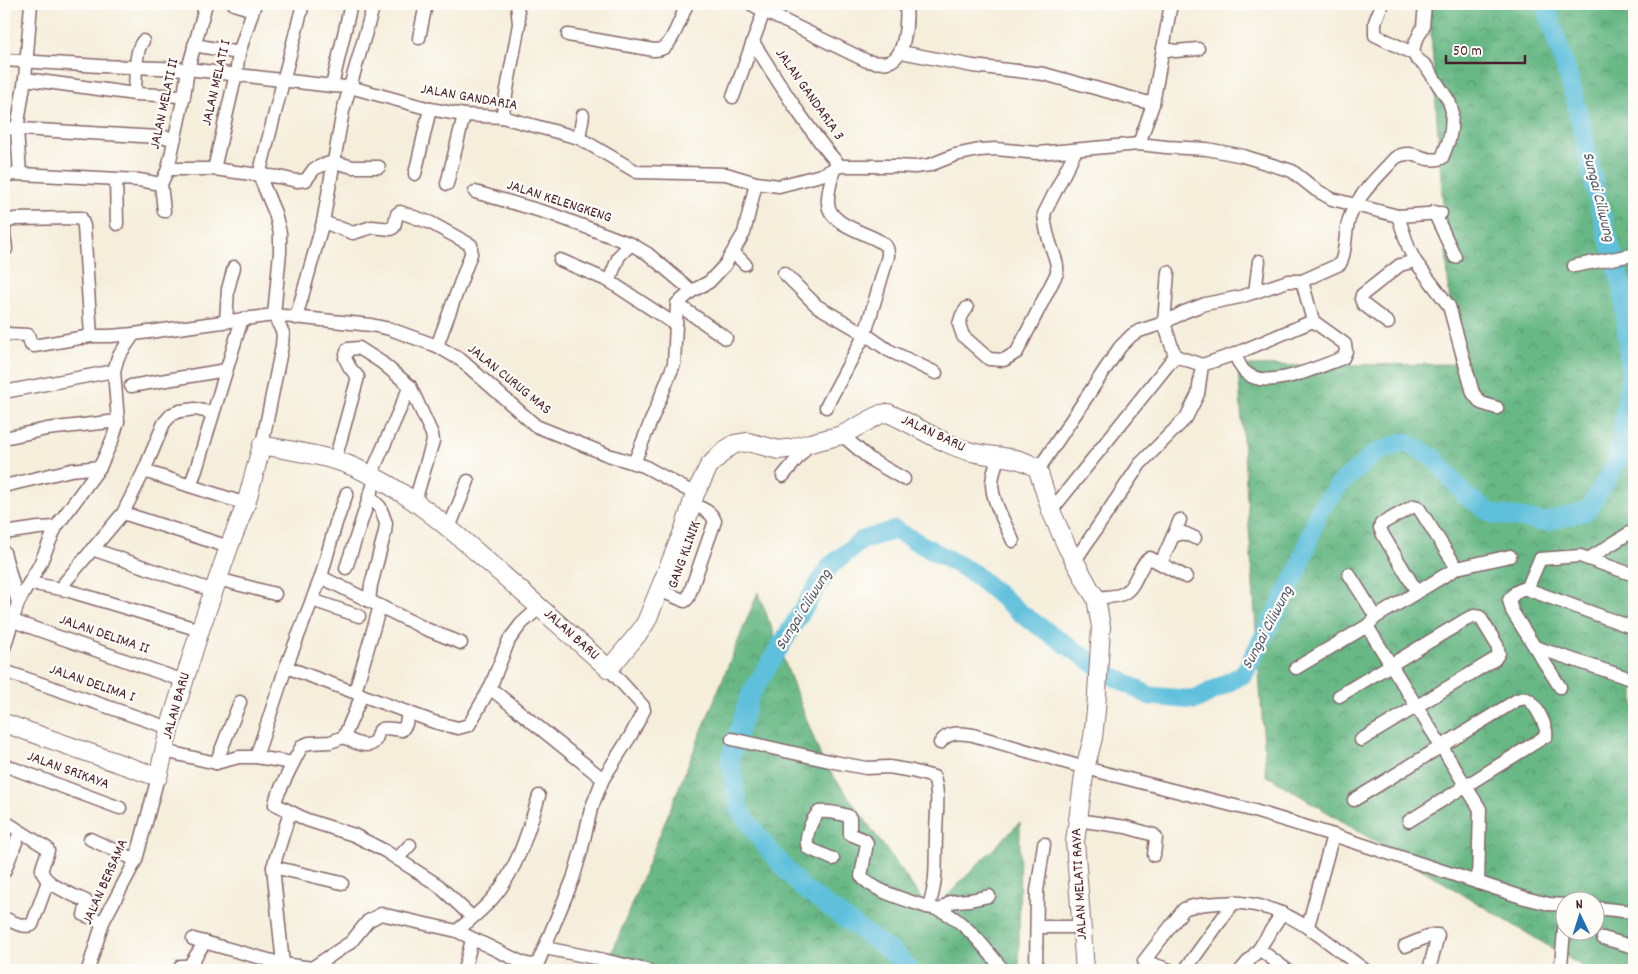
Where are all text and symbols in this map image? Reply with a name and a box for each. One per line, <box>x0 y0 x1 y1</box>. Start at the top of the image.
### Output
scale bar <box>1446 32 1524 64</box>
street label: JALAN MELATI I <box>196 38 238 128</box>
text: 50 m <box>1453 41 1482 63</box>
street label: JALAN GANDARIA 3 <box>769 44 849 146</box>
street label: JALAN MELATI II <box>145 56 185 151</box>
street label: JALAN GANDARIA <box>419 79 519 117</box>
water label: Sungai Ciliwung <box>1576 150 1620 245</box>
street label: JALAN KELENGKENG <box>504 175 614 229</box>
street label: JALAN CURUG MAS <box>462 339 556 421</box>
street label: JALAN BARU <box>897 410 969 458</box>
street label: GANG KLINIK <box>663 518 707 592</box>
water label: Sungai Ciliwung <box>770 564 839 655</box>
water label: Sungai Ciliwung <box>1236 581 1300 674</box>
street label: JALAN BARU <box>538 604 604 666</box>
street label: JALAN DELIMA II <box>56 609 152 661</box>
street label: JALAN DELIMA I <box>46 659 138 709</box>
street label: JALAN BARU <box>157 670 197 742</box>
street label: JALAN SRIKAYA <box>24 746 112 796</box>
street label: JALAN MELATI RAYA <box>1066 827 1094 941</box>
street label: JALAN BERSAMA <box>77 836 135 928</box>
north arrow <box>1556 892 1606 942</box>
text: N <box>1575 895 1583 915</box>

